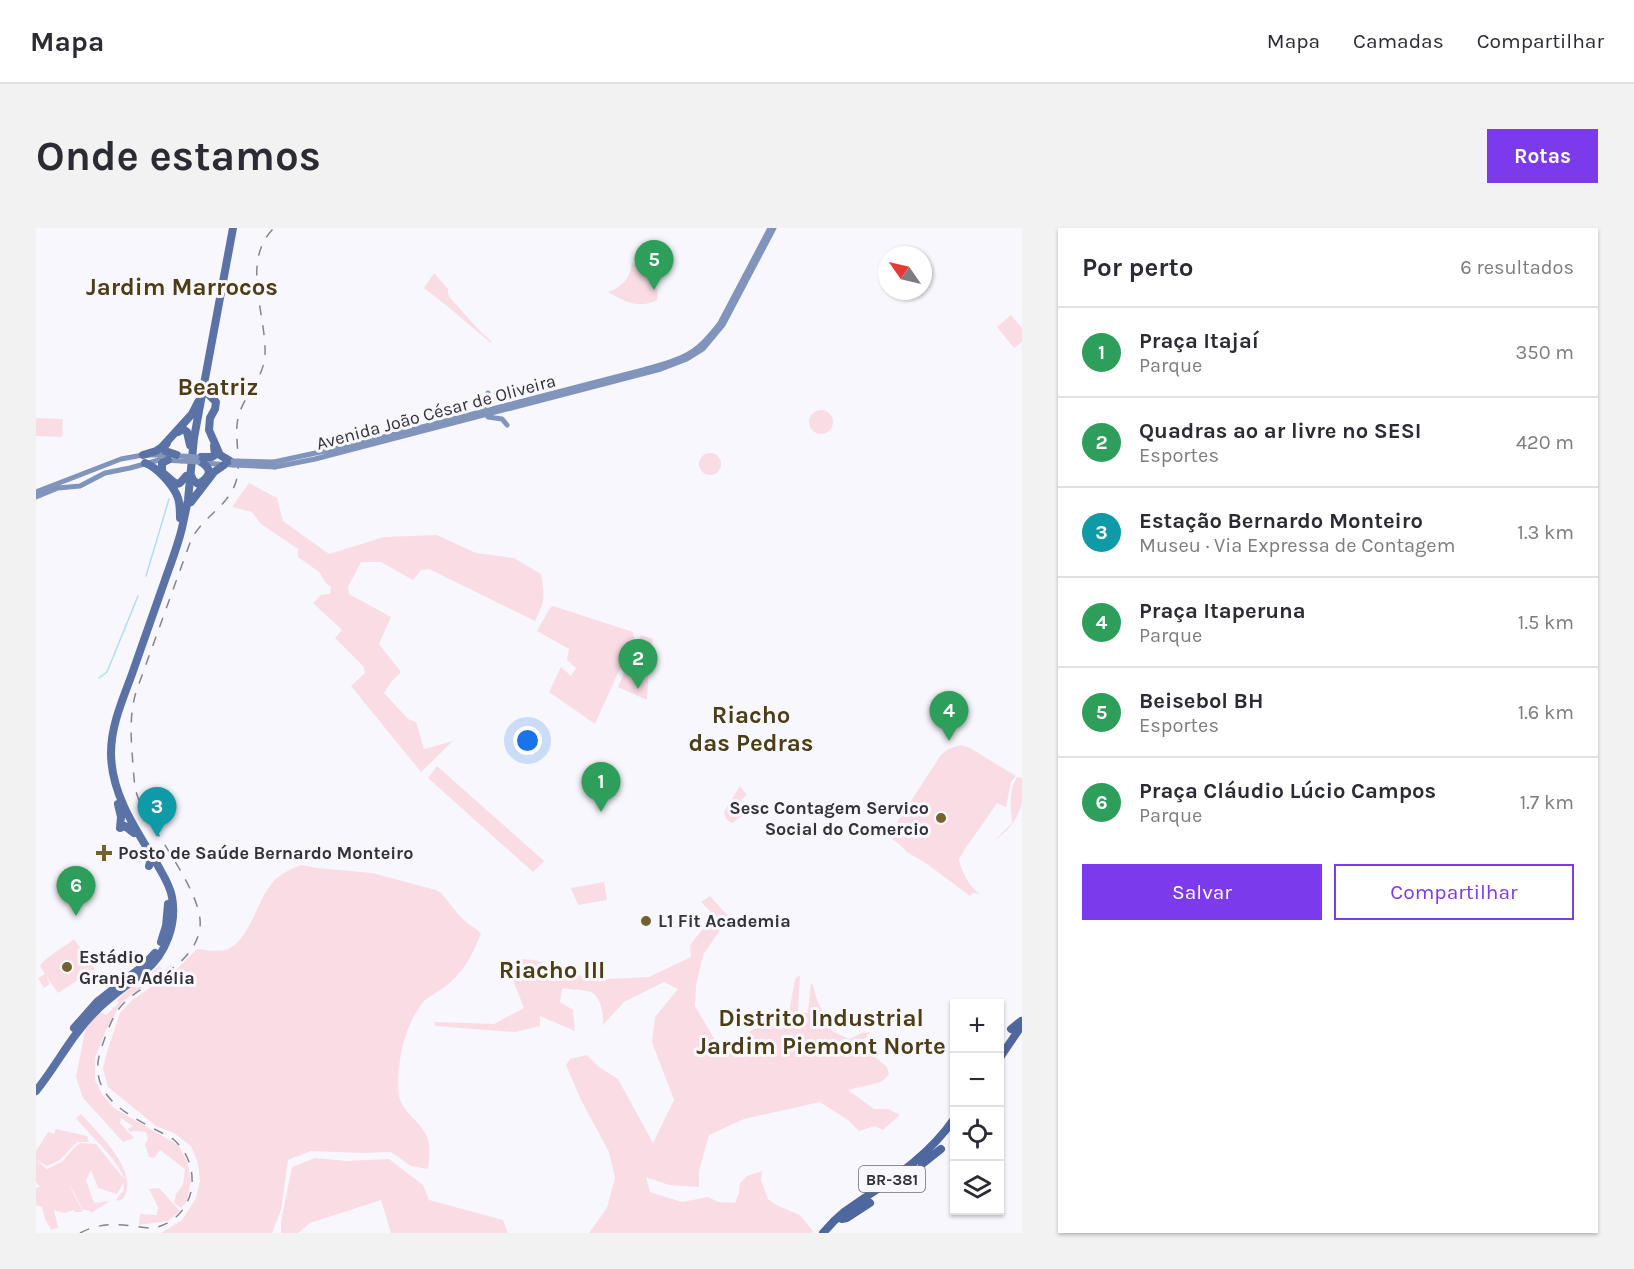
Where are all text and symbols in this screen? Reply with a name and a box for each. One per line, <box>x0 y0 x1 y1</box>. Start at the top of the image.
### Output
text: Mapa <box>30 25 104 58</box>
text: Mapa <box>1267 29 1320 53</box>
text: Camadas <box>1353 29 1444 53</box>
text: Compartilhar <box>1477 29 1604 53</box>
button: Rotas <box>1487 129 1598 183</box>
text: Onde estamos <box>36 131 321 181</box>
pin: 5 <box>634 241 674 290</box>
north arrow <box>878 246 932 300</box>
text: Por perto <box>1082 252 1193 283</box>
text: 6 resultados <box>1460 256 1574 279</box>
district label: Jardim Marrocos <box>86 273 278 301</box>
text: Praça Itajaí <box>1139 328 1259 354</box>
text: 1 <box>1098 341 1105 364</box>
text: 350 m <box>1516 341 1574 364</box>
text: Parque <box>1139 354 1202 377</box>
street label: Avenida João César de Oliveira <box>314 369 558 455</box>
district label: Beatriz <box>178 373 258 401</box>
text: Quadras ao ar livre no SESI <box>1139 418 1421 444</box>
text: 2 <box>1095 431 1108 454</box>
text: 420 m <box>1516 431 1574 454</box>
text: Esportes <box>1139 444 1219 467</box>
text: Estação Bernardo Monteiro <box>1139 508 1423 534</box>
text: 3 <box>1095 521 1108 544</box>
text: 1.3 km <box>1517 521 1574 544</box>
text: Museu · Via Expressa de Contagem <box>1139 534 1455 557</box>
text: Praça Itaperuna <box>1139 598 1306 624</box>
text: 4 <box>1096 611 1107 634</box>
text: 1.5 km <box>1518 611 1574 634</box>
text: Parque <box>1139 624 1202 647</box>
pin: 2 <box>618 640 658 689</box>
text: Beisebol BH <box>1139 688 1263 714</box>
pin: 4 <box>930 692 968 741</box>
district label: Riacho das Pedras <box>688 701 814 757</box>
text: 5 <box>1096 701 1107 724</box>
text: 1.6 km <box>1518 701 1574 724</box>
text: Esportes <box>1139 714 1219 737</box>
your location <box>513 726 542 755</box>
pin: 1 <box>582 762 620 812</box>
text: Praça Cláudio Lúcio Campos <box>1139 778 1436 804</box>
pin: 3 <box>138 788 176 837</box>
text: 6 <box>1095 791 1108 814</box>
text: 1.7 km <box>1520 791 1574 814</box>
place label: Sesc Contagem Servico Social do Comercio <box>729 797 929 840</box>
text: Parque <box>1139 804 1202 827</box>
marker: Sesc Contagem Servico Social do Comercio <box>934 811 948 825</box>
place label: Posto de Saúde Bernardo Monteiro <box>118 842 413 864</box>
marker: Posto de Saúde Bernardo Monteiro <box>95 844 113 862</box>
button: Salvar <box>1082 864 1322 920</box>
button: Compartilhar <box>1334 864 1574 920</box>
pin: 6 <box>56 866 96 916</box>
place label: L1 Fit Academia <box>658 910 791 932</box>
marker: L1 Fit Academia <box>639 914 653 928</box>
place label: Estádio Granja Adélia <box>79 946 195 989</box>
district label: Riacho III <box>499 956 605 984</box>
marker: Estádio Granja Adélia <box>60 960 74 974</box>
map controls <box>950 999 1004 1215</box>
button: + <box>950 999 1004 1053</box>
district label: Distrito Industrial Jardim Piemont Norte <box>696 1004 946 1060</box>
button: − <box>950 1053 1004 1107</box>
button: locate <box>950 1107 1004 1161</box>
button: layers <box>950 1161 1004 1215</box>
road number: BR-381 <box>859 1166 925 1192</box>

